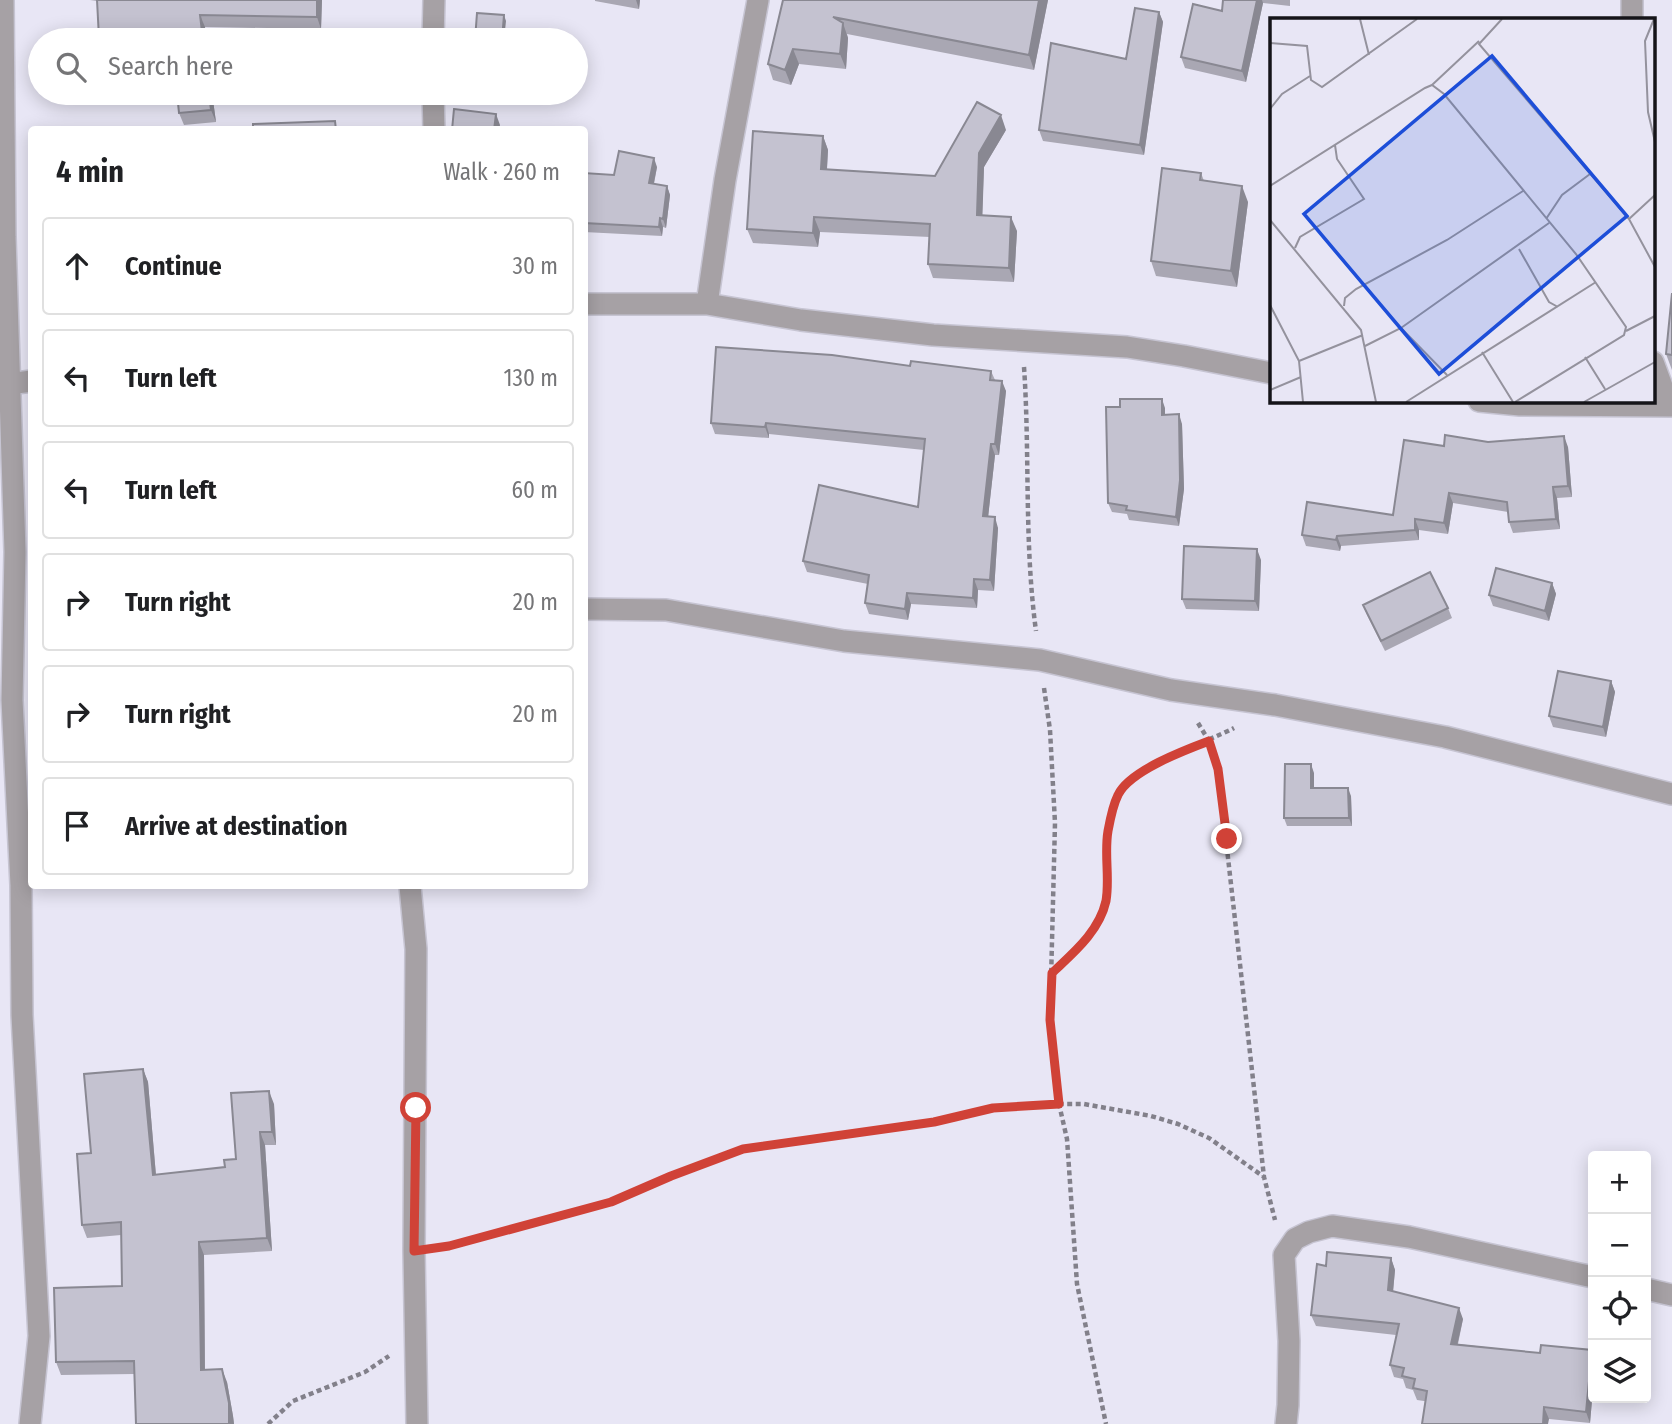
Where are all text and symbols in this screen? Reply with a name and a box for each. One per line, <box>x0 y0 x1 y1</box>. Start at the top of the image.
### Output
inset map <box>1270 18 1654 402</box>
search box <box>28 28 588 105</box>
icon: search <box>52 48 90 86</box>
text: Search here <box>108 51 233 82</box>
text: 4 min <box>56 154 124 190</box>
text: Walk · 260 m <box>443 158 560 186</box>
icon: ahead <box>58 247 96 285</box>
text: Continue <box>125 251 222 282</box>
text: 30 m <box>513 252 558 280</box>
icon: left <box>58 359 96 397</box>
text: Turn left <box>125 363 217 394</box>
text: 130 m <box>504 364 558 392</box>
icon: left <box>58 471 96 509</box>
text: Turn left <box>125 475 217 506</box>
text: 60 m <box>512 476 558 504</box>
icon: right <box>58 583 96 621</box>
text: Turn right <box>125 587 231 618</box>
text: 20 m <box>513 588 558 616</box>
icon: right <box>58 695 96 733</box>
text: Turn right <box>125 699 231 730</box>
text: 20 m <box>513 700 558 728</box>
icon: arrive <box>58 807 96 845</box>
text: Arrive at destination <box>125 811 348 842</box>
route end <box>1211 823 1242 854</box>
route start <box>400 1092 431 1123</box>
map controls <box>1588 1151 1651 1403</box>
button: + <box>1588 1151 1651 1214</box>
button: − <box>1588 1214 1651 1277</box>
button: locate <box>1588 1277 1651 1340</box>
button: layers <box>1588 1340 1651 1403</box>

